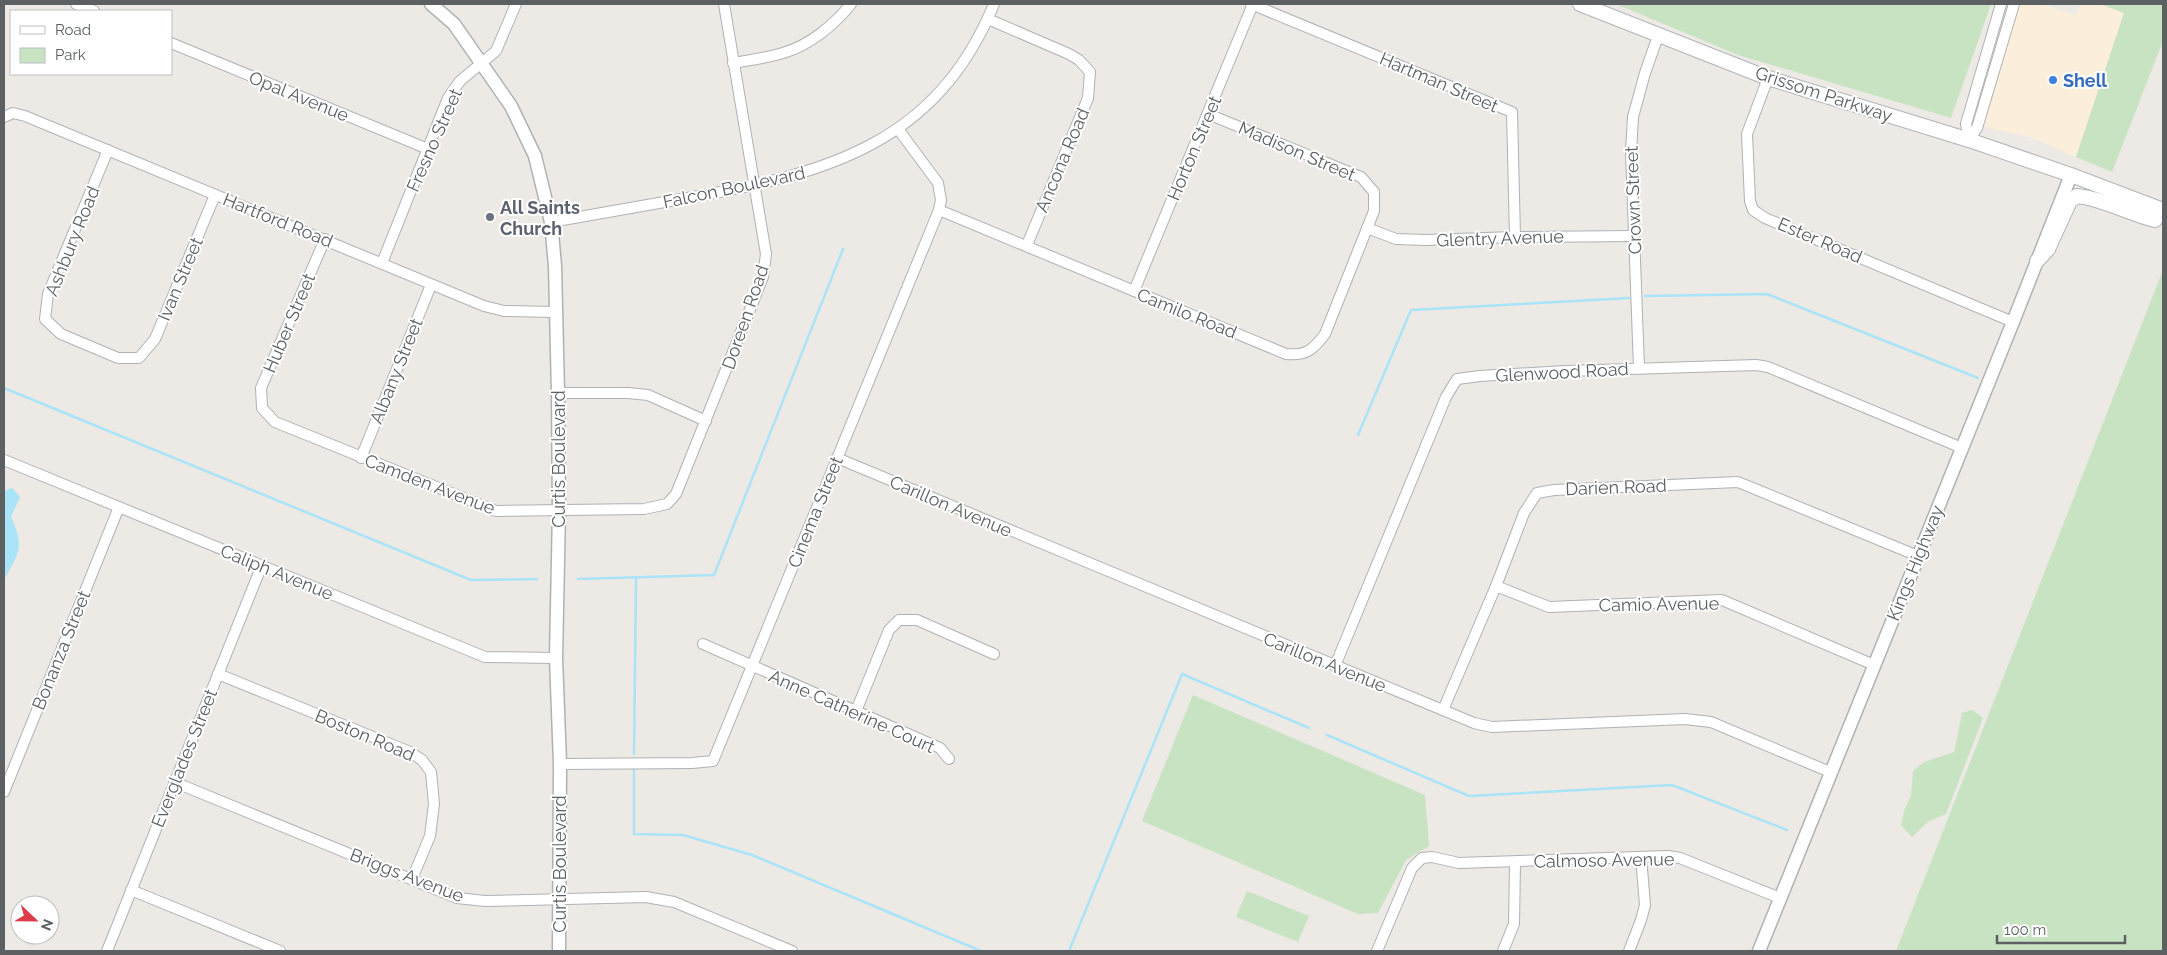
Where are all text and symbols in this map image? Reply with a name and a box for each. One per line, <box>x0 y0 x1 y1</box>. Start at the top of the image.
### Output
legend <box>10 10 172 75</box>
text: Road <box>55 21 91 39</box>
text: Park <box>55 46 86 64</box>
street label: Hartman Street <box>1377 48 1501 116</box>
street label: Grissom Parkway <box>1753 62 1895 126</box>
street label: Opal Avenue <box>246 66 352 126</box>
place label: Shell <box>2063 70 2107 91</box>
marker: Shell <box>2047 74 2059 86</box>
street label: Fresno Street <box>402 85 466 195</box>
street label: Horton Street <box>1163 92 1225 204</box>
street label: Ancona Road <box>1031 105 1093 215</box>
street label: Madison Street <box>1235 117 1359 185</box>
street label: Crown Street <box>1621 145 1645 255</box>
street label: Falcon Boulevard <box>661 162 807 212</box>
street label: Ashbury Road <box>40 183 104 299</box>
street label: Hartford Road <box>220 188 336 252</box>
place label: All Saints Church <box>500 197 580 239</box>
marker: All Saints Church <box>484 211 496 223</box>
street label: Ester Road <box>1775 213 1865 267</box>
street label: Glentry Avenue <box>1436 225 1565 251</box>
street label: Ivan Street <box>153 234 207 324</box>
street label: Doreen Road <box>717 262 773 372</box>
street label: Huber Street <box>259 270 319 376</box>
street label: Camilo Road <box>1134 283 1240 343</box>
street label: Albany Street <box>365 315 427 427</box>
street label: Glenwood Road <box>1495 358 1629 386</box>
street label: Curtis Boulevard <box>548 390 569 528</box>
street label: Camden Avenue <box>362 449 499 519</box>
street label: Cinema Street <box>783 453 847 571</box>
street label: Carillon Avenue <box>887 471 1016 541</box>
street label: Darien Road <box>1565 475 1667 499</box>
street label: Kings Highway <box>1882 502 1948 624</box>
street label: Caliph Avenue <box>218 540 337 604</box>
street label: Bonanza Street <box>28 587 94 713</box>
street label: Camio Avenue <box>1599 592 1720 616</box>
street label: Carillon Avenue <box>1261 628 1390 696</box>
street label: Anne Catherine Court <box>766 665 938 757</box>
street label: Everglades Street <box>147 686 221 830</box>
street label: Boston Road <box>312 705 418 765</box>
street label: Curtis Boulevard <box>549 795 570 933</box>
street label: Briggs Avenue <box>347 844 467 907</box>
street label: Calmoso Avenue <box>1533 848 1675 872</box>
north arrow <box>10 895 60 945</box>
scale bar <box>1997 912 2124 944</box>
text: N <box>38 917 56 933</box>
text: 100 m <box>2004 921 2046 939</box>

